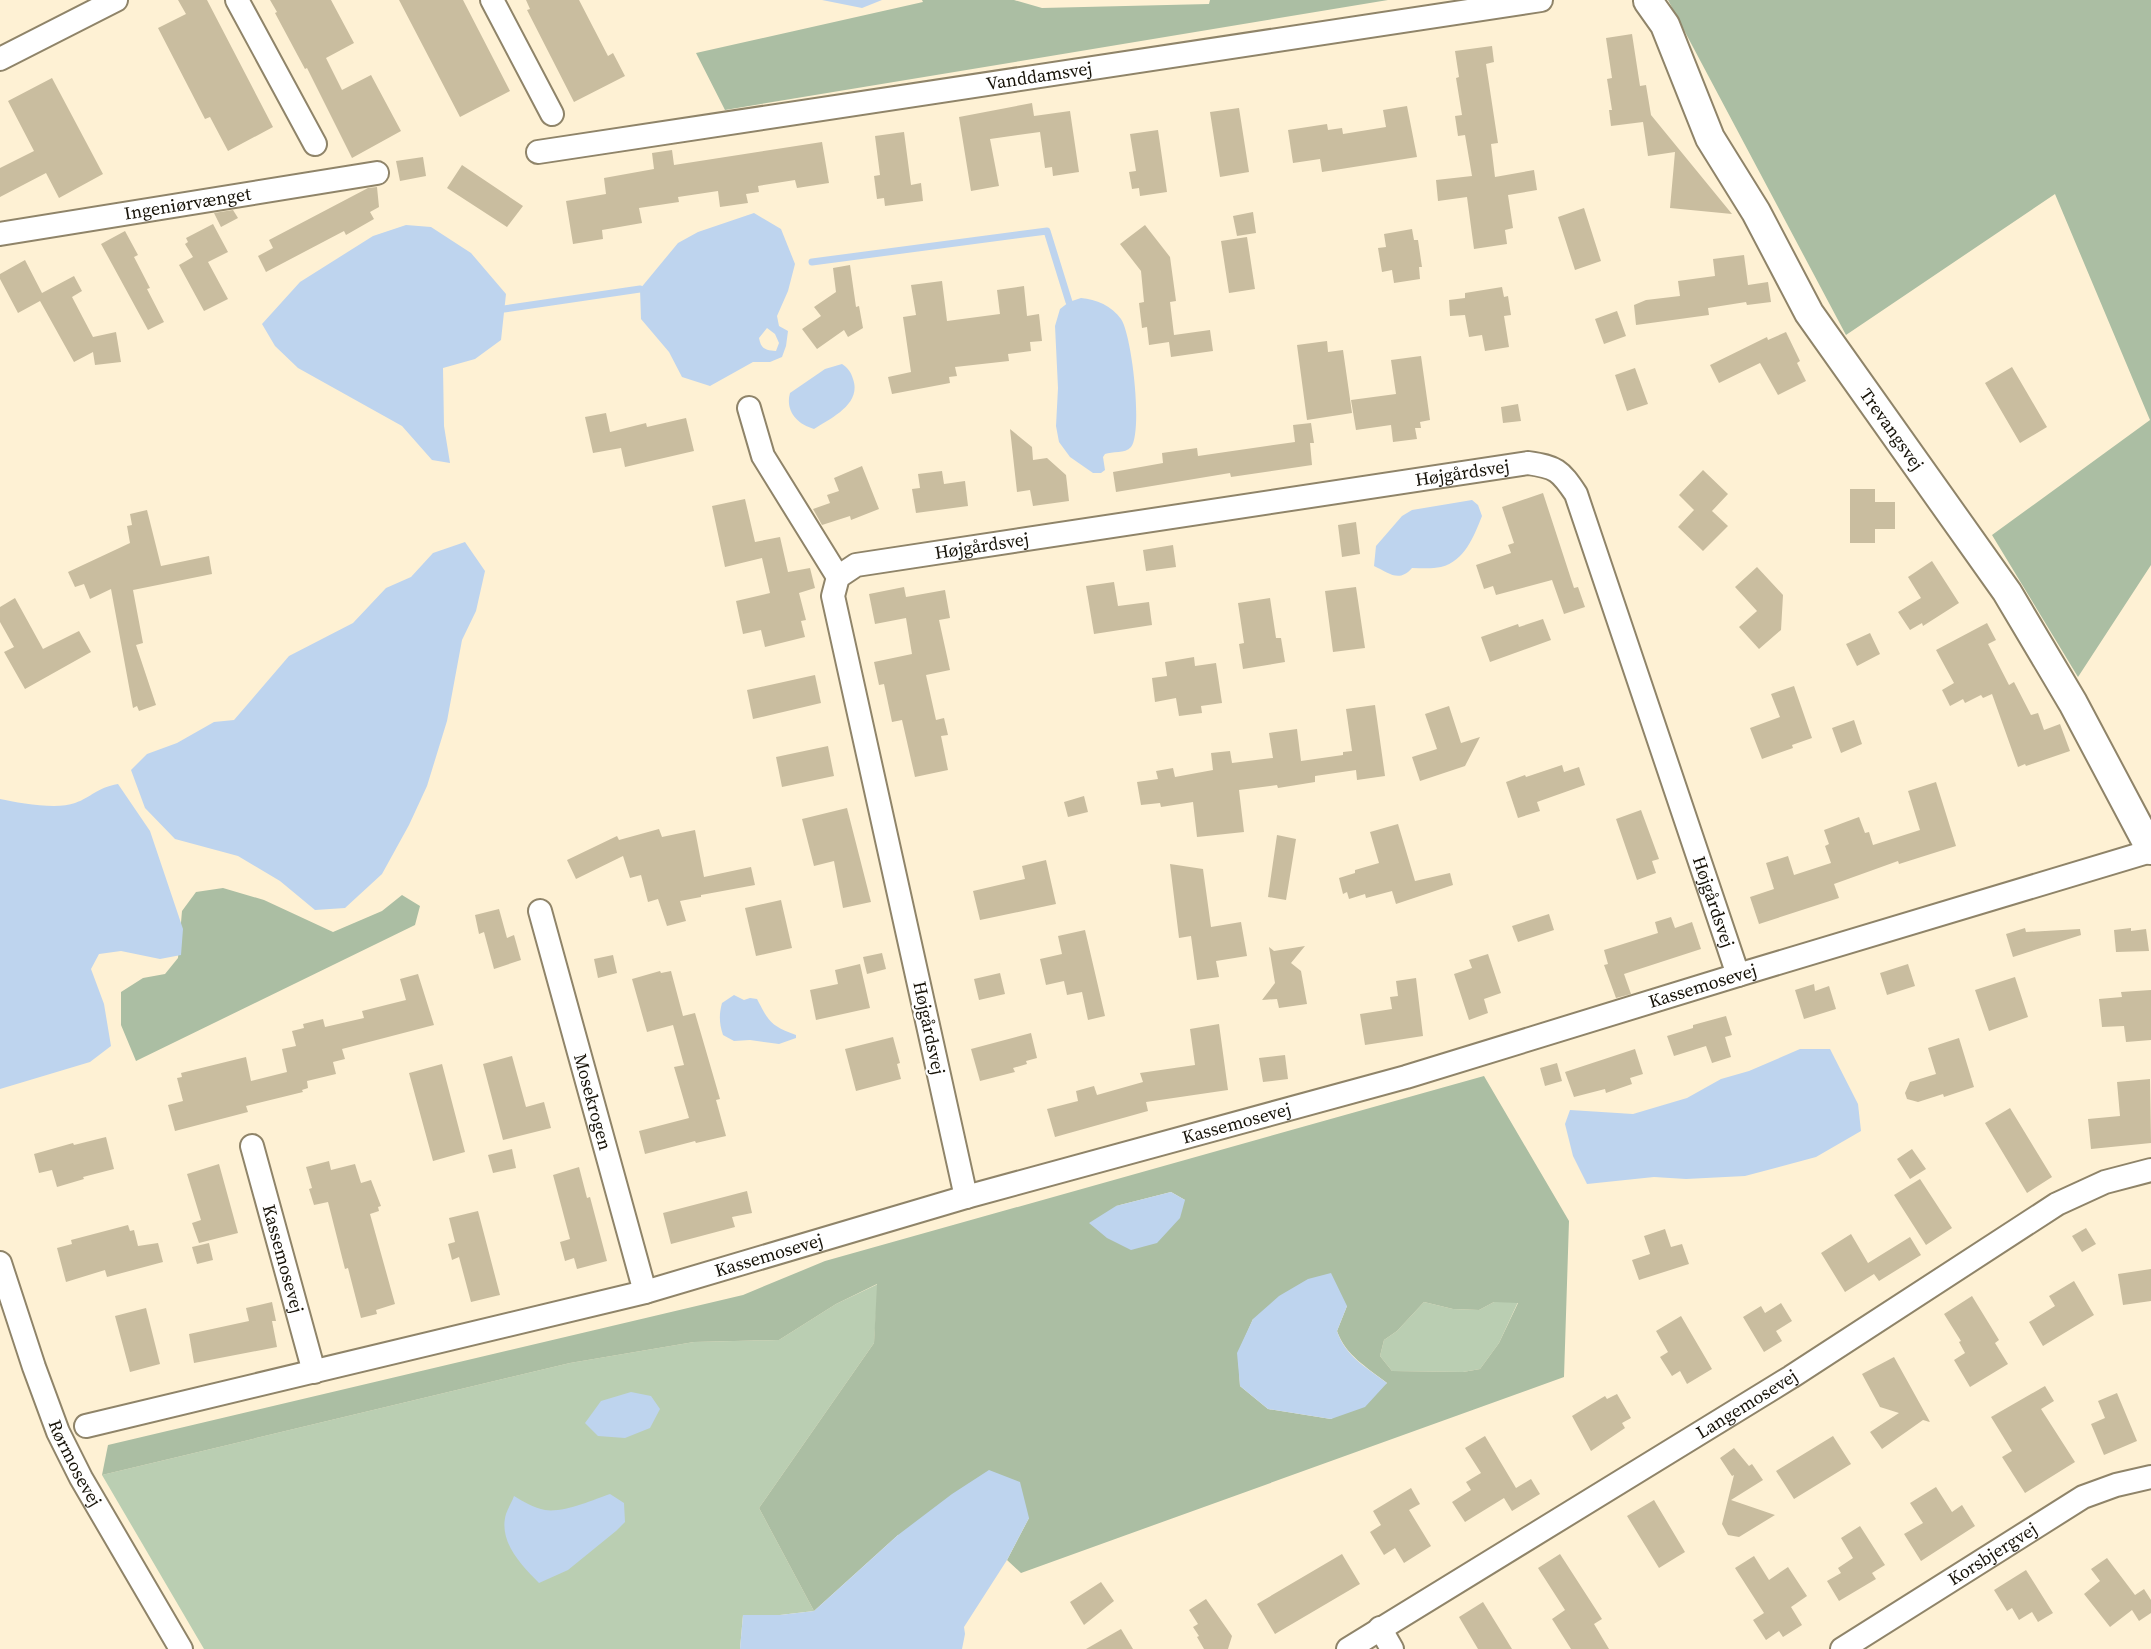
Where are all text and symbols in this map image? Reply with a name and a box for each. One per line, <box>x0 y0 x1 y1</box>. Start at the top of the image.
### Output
street label: Vanddamsvej <box>984 55 1094 96</box>
street label: Ingeniørvænget <box>122 181 253 226</box>
street label: Trevangsvej <box>1854 383 1930 475</box>
street label: Højgårdsvej <box>1413 453 1511 492</box>
street label: Højgårdsvej <box>933 526 1030 565</box>
street label: Højgårdsvej <box>1687 853 1741 951</box>
street label: Kassemosevej <box>1645 957 1759 1014</box>
street label: Højgårdsvej <box>907 979 952 1077</box>
street label: Mosekrogen <box>568 1051 618 1153</box>
street label: Kassemosevej <box>1179 1096 1294 1149</box>
street label: Kassemosevej <box>257 1202 310 1316</box>
street label: Kassemosevej <box>712 1227 826 1283</box>
street label: Langemosevej <box>1691 1363 1802 1444</box>
street label: Rørmosevej <box>43 1416 108 1511</box>
street label: Korsbjergvej <box>1943 1516 2042 1591</box>

